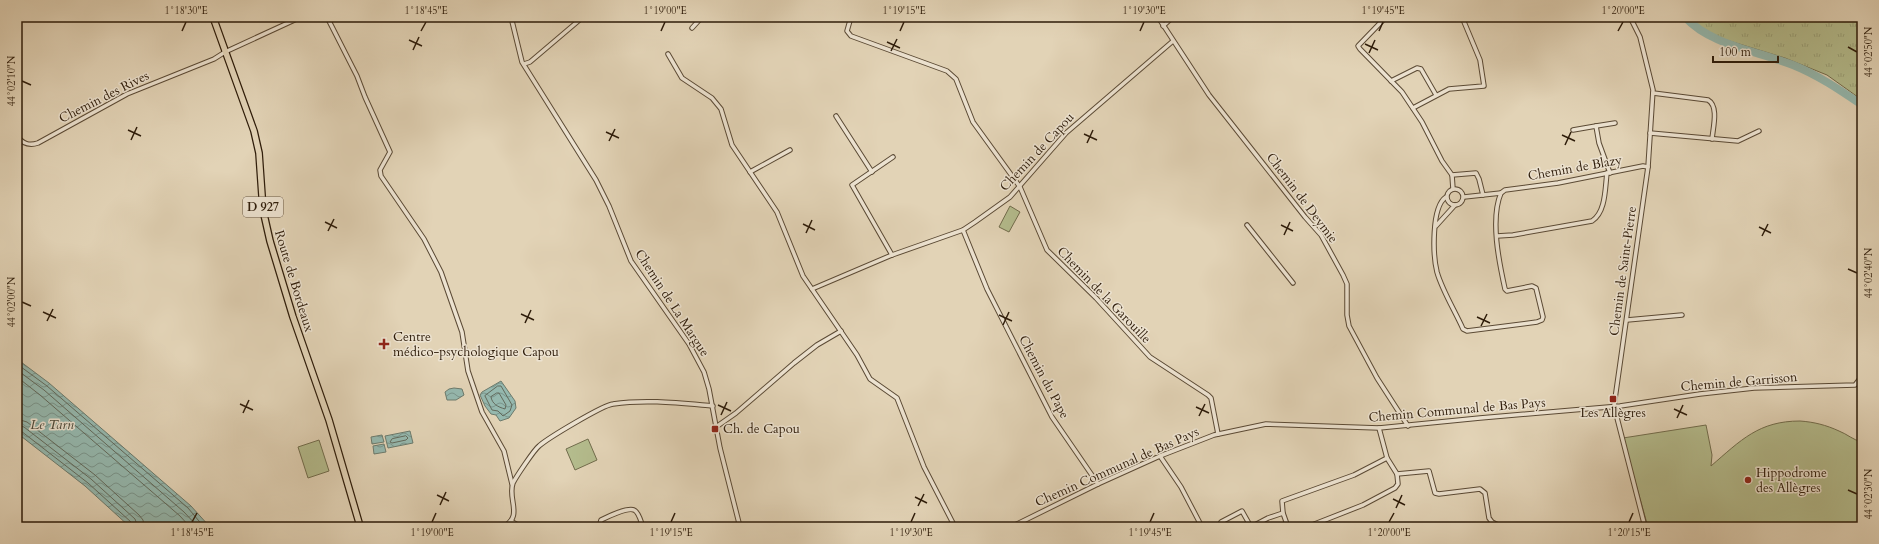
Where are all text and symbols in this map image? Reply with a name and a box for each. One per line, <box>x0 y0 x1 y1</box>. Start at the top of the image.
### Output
text: 1°18'30"E <box>164 4 208 18</box>
text: 1°18'45"E <box>404 4 448 18</box>
text: 1°19'00"E <box>643 4 687 18</box>
text: 1°19'15"E <box>882 4 926 18</box>
text: 1°19'30"E <box>1122 4 1166 18</box>
text: 1°19'45"E <box>1361 4 1405 18</box>
text: 1°20'00"E <box>1601 4 1645 18</box>
text: 44°02'50"N <box>1862 26 1876 77</box>
scale bar <box>1713 38 1778 64</box>
text: 100 m <box>1719 44 1752 60</box>
text: 44°02'10"N <box>5 55 19 106</box>
street label: Chemin des Rives <box>56 67 152 127</box>
street label: Chemin de Capou <box>996 109 1078 195</box>
street label: Chemin de Deymie <box>1262 149 1342 247</box>
street label: Chemin de Blazy <box>1527 151 1624 185</box>
road number: D 927 <box>243 197 283 217</box>
street label: Chemin de Saint-Pierre <box>1605 205 1641 337</box>
street label: Route de Bordeaux <box>270 228 318 335</box>
street label: Chemin de la Garouille <box>1053 243 1155 347</box>
street label: Chemin de La Margue <box>630 246 714 360</box>
text: 44°02'40"N <box>1862 247 1876 298</box>
text: 44°02'00"N <box>5 276 19 327</box>
place label: Centre médico-psychologique Capou <box>393 328 559 361</box>
street label: Chemin du Pape <box>1014 332 1074 422</box>
marker: Centre médico-psychologique Capou <box>378 338 390 350</box>
street label: Chemin de Garrisson <box>1680 368 1799 396</box>
street label: Chemin Communal de Bas Pays <box>1368 393 1546 427</box>
marker: Les Allègres <box>1608 394 1618 404</box>
place label: Les Allègres <box>1580 404 1646 422</box>
water label: Le Tarn <box>30 415 74 434</box>
place label: Ch. de Capou <box>723 420 800 438</box>
street label: Chemin Communal de Bas Pays <box>1032 423 1202 511</box>
marker: Ch. de Capou <box>710 424 720 434</box>
place label: Hippodrome des Allègres <box>1756 464 1827 497</box>
text: 44°02'30"N <box>1862 468 1876 519</box>
marker: Hippodrome des Allègres <box>1743 475 1753 485</box>
text: 1°18'45"E <box>170 526 214 540</box>
text: 1°19'00"E <box>410 526 454 540</box>
text: 1°19'15"E <box>649 526 693 540</box>
text: 1°19'30"E <box>889 526 933 540</box>
text: 1°19'45"E <box>1128 526 1172 540</box>
text: 1°20'00"E <box>1367 526 1411 540</box>
text: 1°20'15"E <box>1607 526 1651 540</box>

